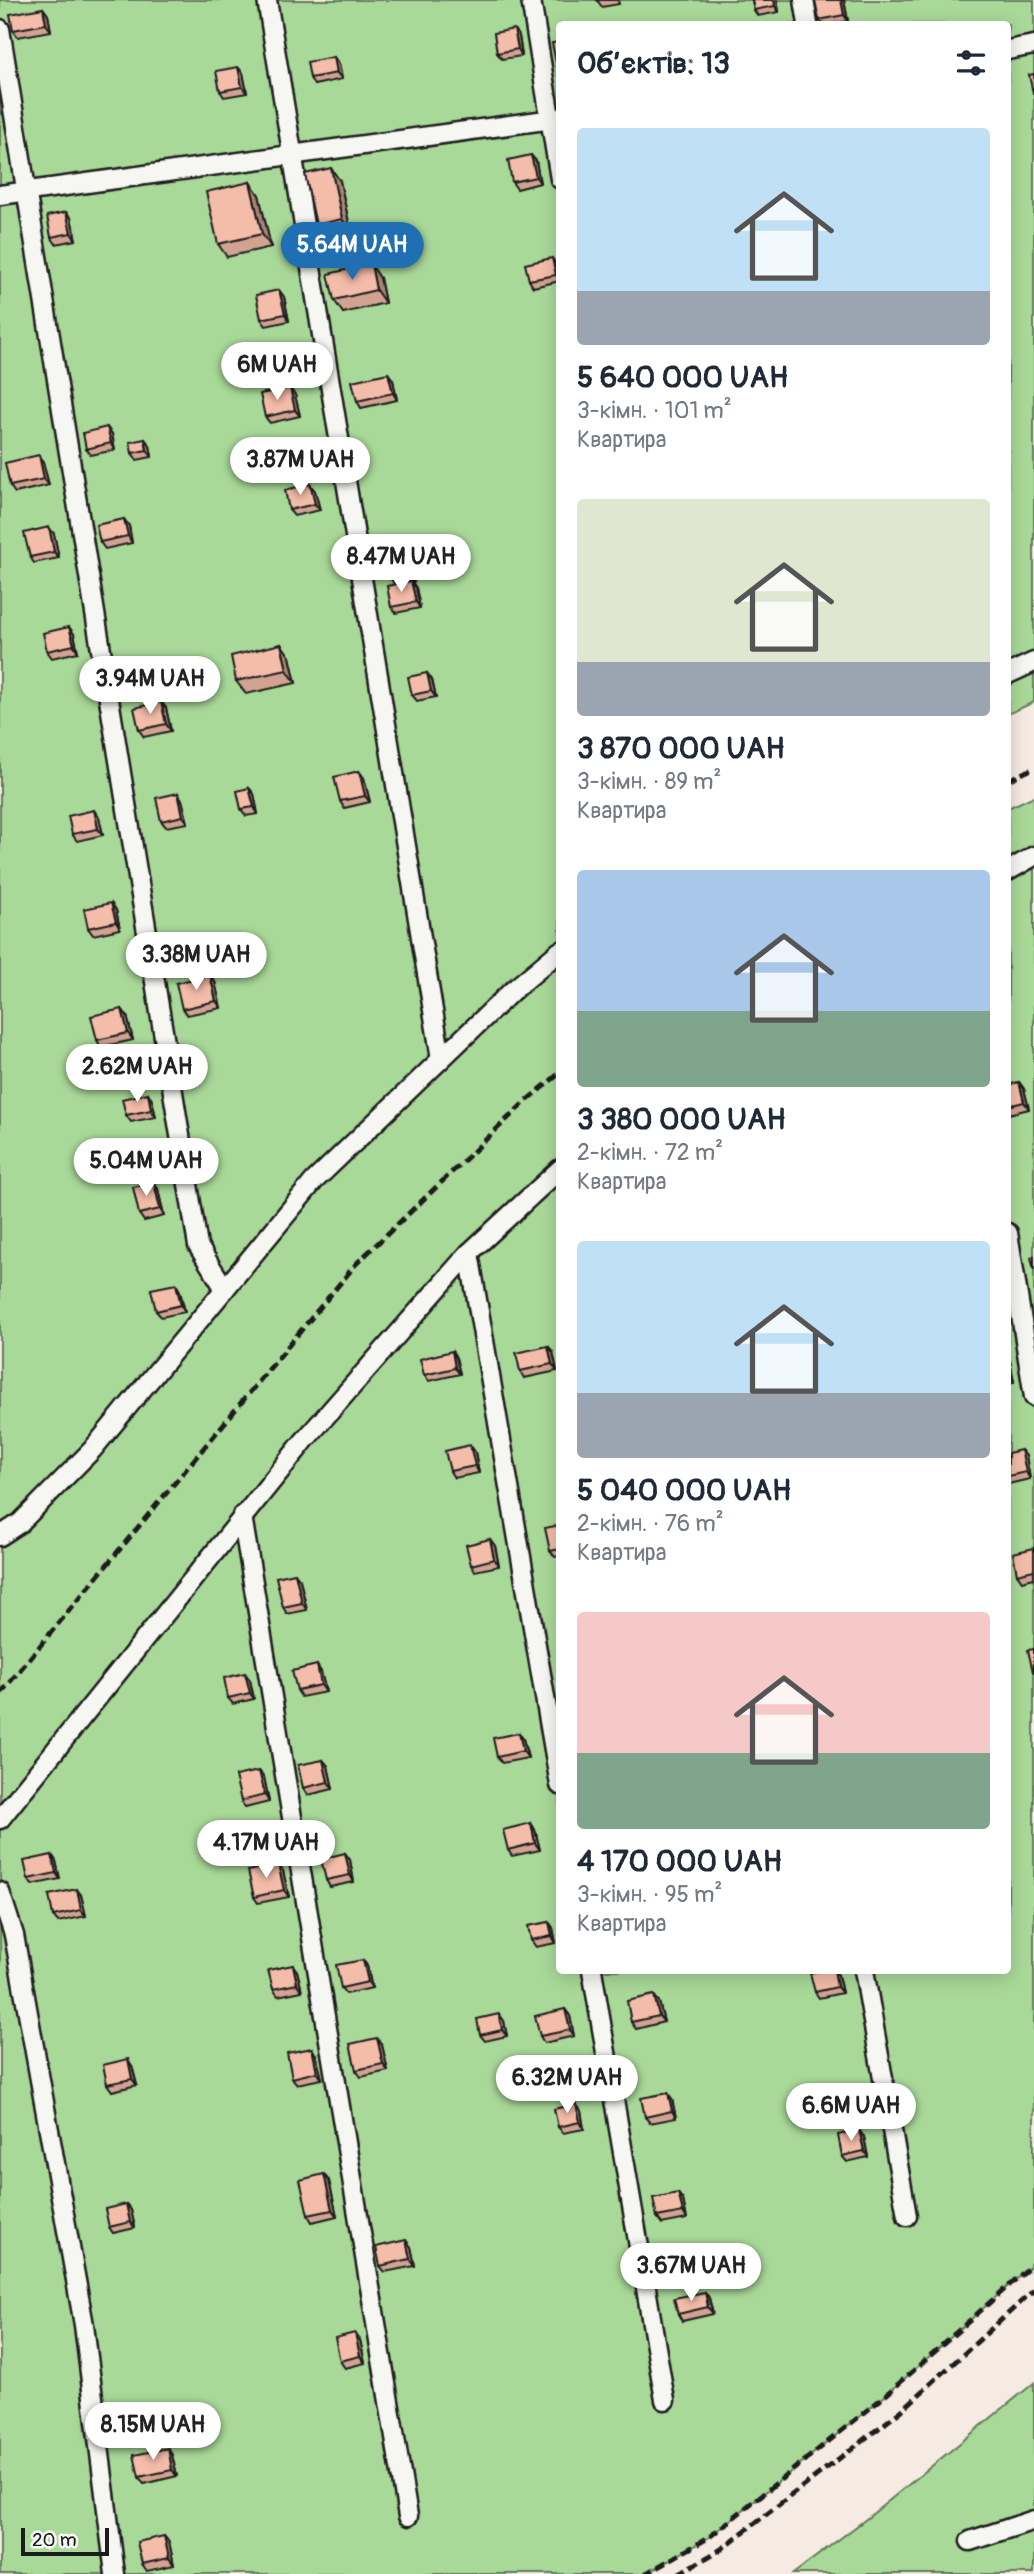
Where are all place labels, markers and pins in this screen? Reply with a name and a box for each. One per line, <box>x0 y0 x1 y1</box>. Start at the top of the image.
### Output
pin: 5.64M UAH <box>272 222 432 282</box>
pin: 6M UAH <box>220 342 334 402</box>
pin: 3.87M UAH <box>220 438 380 497</box>
pin: 8.47M UAH <box>321 534 481 594</box>
pin: 3.94M UAH <box>70 656 230 716</box>
pin: 3.38M UAH <box>116 932 276 992</box>
pin: 2.62M UAH <box>57 1044 217 1104</box>
pin: 5.04M UAH <box>66 1138 226 1198</box>
pin: 4.17M UAH <box>186 1820 346 1880</box>
pin: 6.32M UAH <box>487 2056 647 2115</box>
pin: 6.6M UAH <box>779 2084 923 2143</box>
pin: 3.67M UAH <box>611 2244 771 2303</box>
pin: 8.15M UAH <box>73 2402 233 2462</box>

